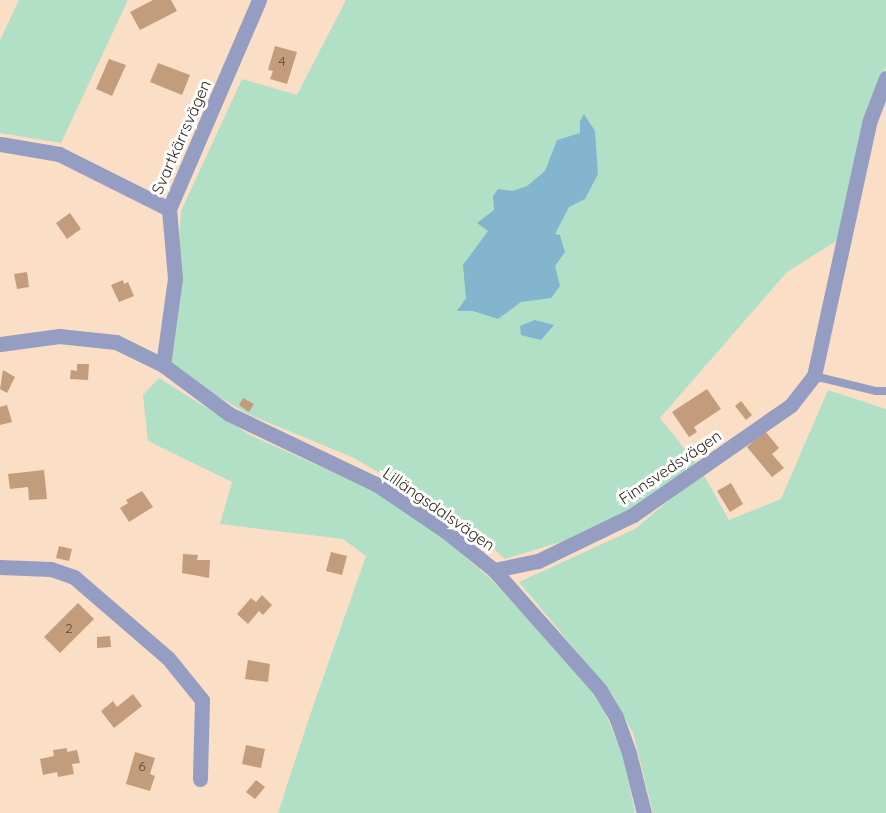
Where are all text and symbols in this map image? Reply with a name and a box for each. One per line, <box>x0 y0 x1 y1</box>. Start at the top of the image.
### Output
house number: 4 <box>278 53 286 69</box>
street label: Svartkärrsvägen <box>147 77 215 197</box>
street label: Finnsvedsvägen <box>615 426 725 508</box>
street label: Lillängsdalsvägen <box>379 463 499 555</box>
house number: 2 <box>65 620 73 636</box>
house number: 6 <box>138 758 146 774</box>

